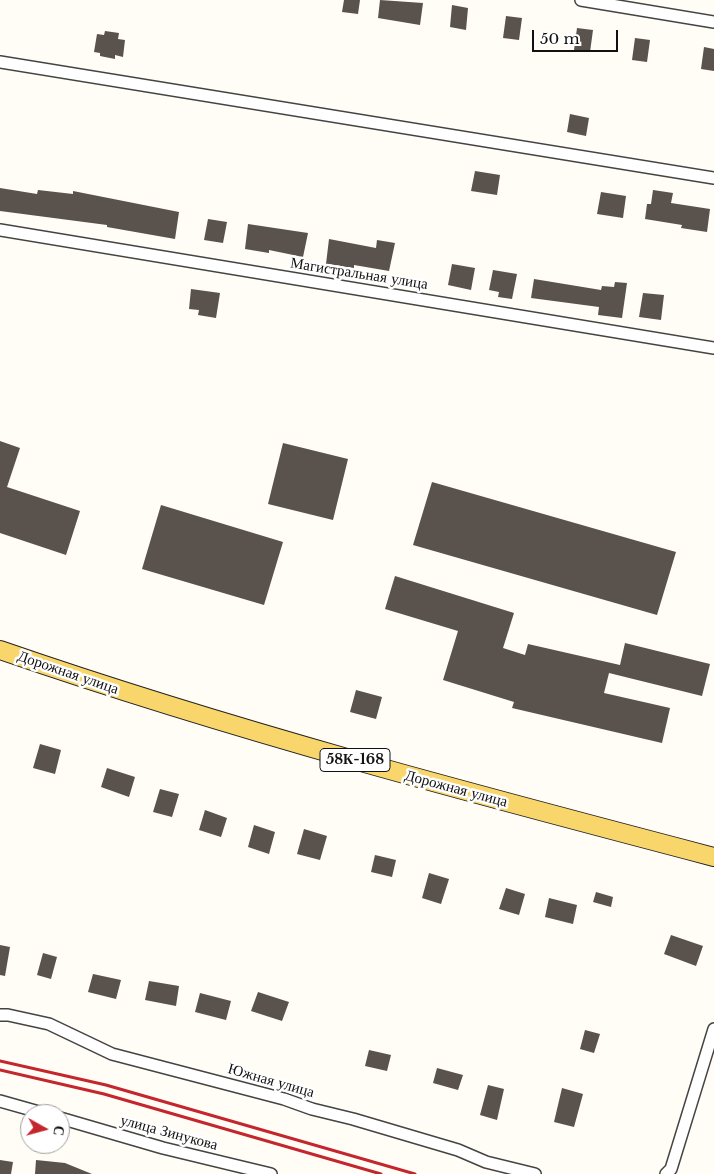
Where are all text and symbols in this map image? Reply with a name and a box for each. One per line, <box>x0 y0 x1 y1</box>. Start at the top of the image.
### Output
scale bar <box>534 20 620 52</box>
text: 50 m <box>540 29 580 48</box>
street label: Магистральная улица <box>289 254 429 294</box>
street label: Дорожная улица <box>15 647 121 699</box>
road number: 58К-168 <box>320 748 390 772</box>
street label: Дорожная улица <box>403 767 509 811</box>
street label: Южная улица <box>226 1060 316 1102</box>
north arrow <box>20 1104 70 1154</box>
street label: улица Зинукова <box>118 1111 220 1155</box>
text: С <box>49 1125 68 1137</box>

